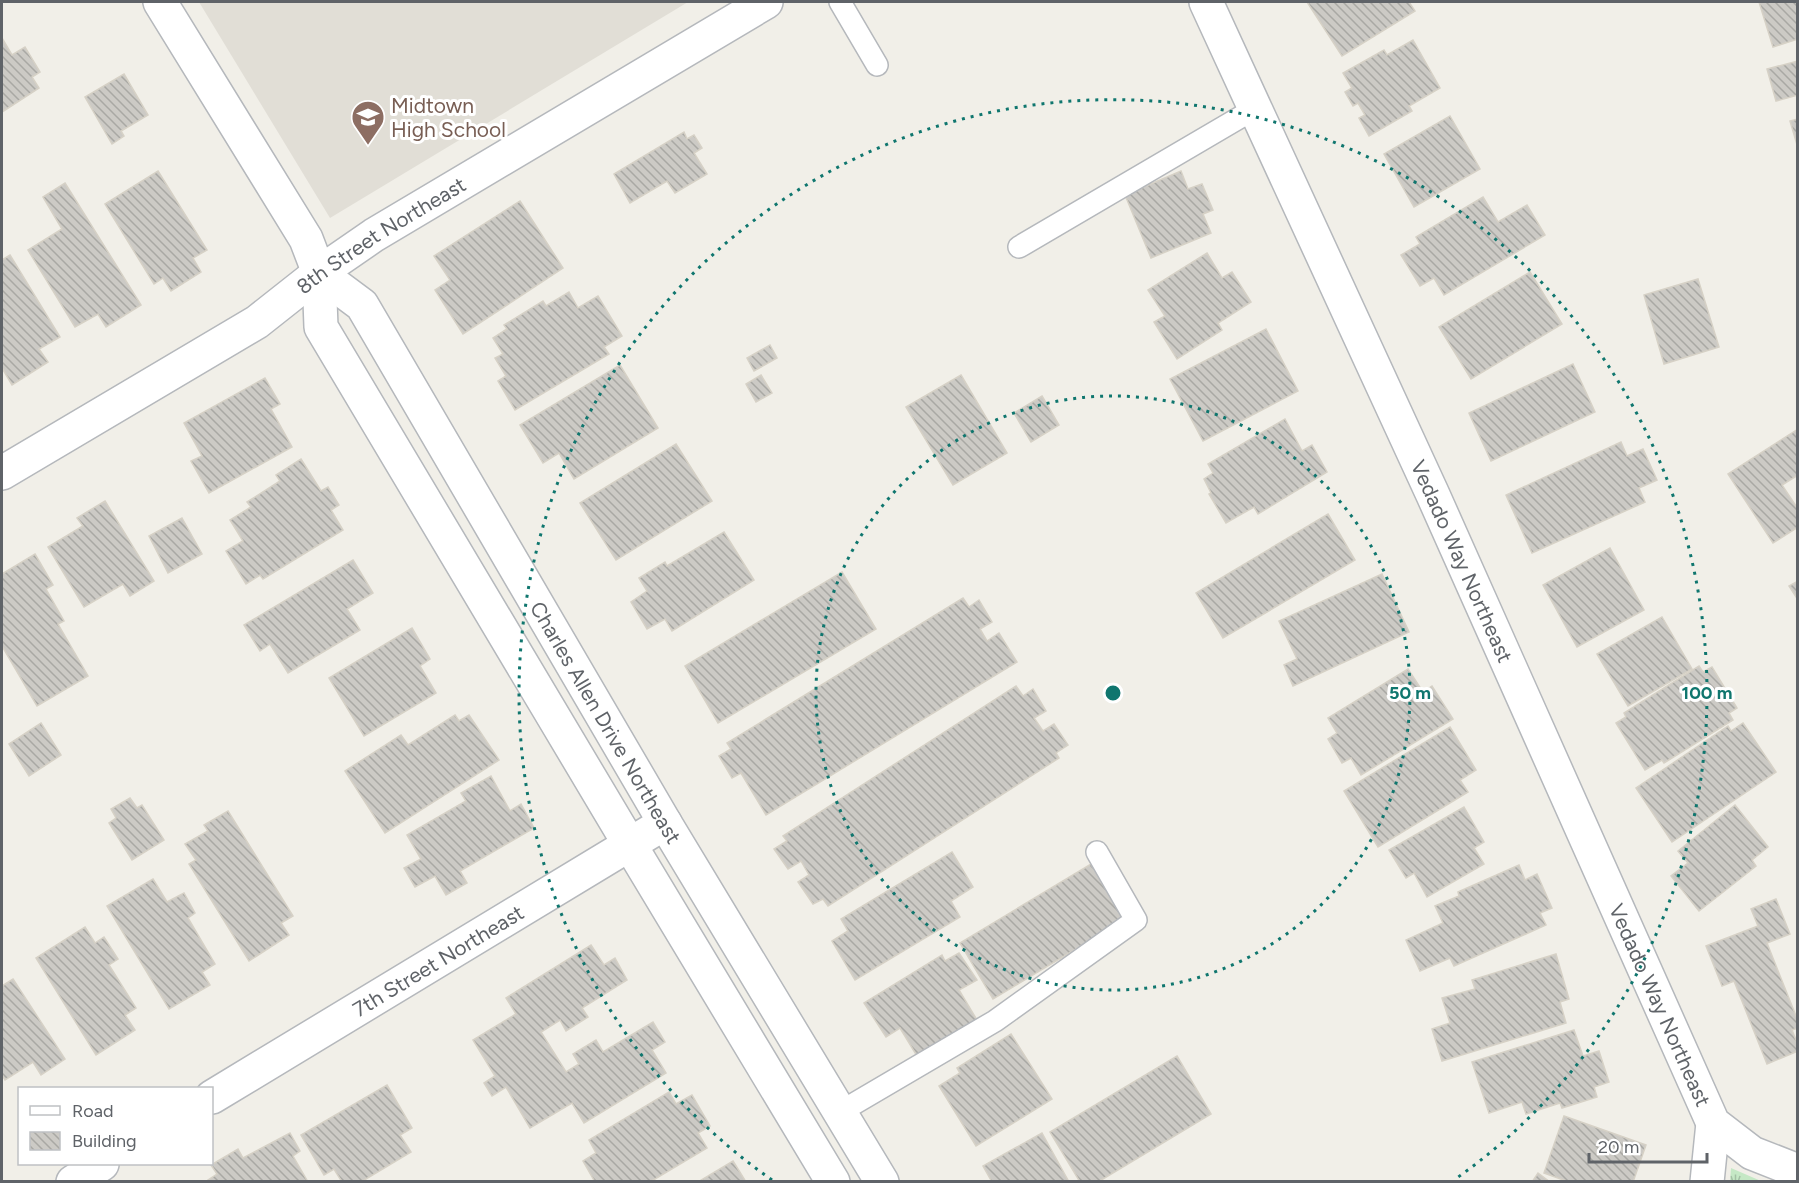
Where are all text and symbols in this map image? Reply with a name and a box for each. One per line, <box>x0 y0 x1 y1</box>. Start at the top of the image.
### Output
place label: Midtown High School <box>391 93 506 142</box>
school or university icon: Midtown High School <box>350 99 386 146</box>
street label: 8th Street Northeast <box>291 171 470 299</box>
street label: Vedado Way Northeast <box>1406 456 1518 666</box>
street label: Charles Allen Drive Northeast <box>525 597 687 848</box>
text: 50 m <box>1389 682 1431 704</box>
text: 100 m <box>1682 682 1732 704</box>
centre of rings <box>1103 683 1123 703</box>
street label: 7th Street Northeast <box>348 899 528 1022</box>
street label: Vedado Way Northeast <box>1604 900 1716 1110</box>
legend <box>18 1087 213 1165</box>
text: Road <box>72 1100 113 1122</box>
scale bar <box>1589 1126 1708 1164</box>
text: Building <box>72 1130 137 1152</box>
text: 20 m <box>1598 1136 1639 1158</box>

